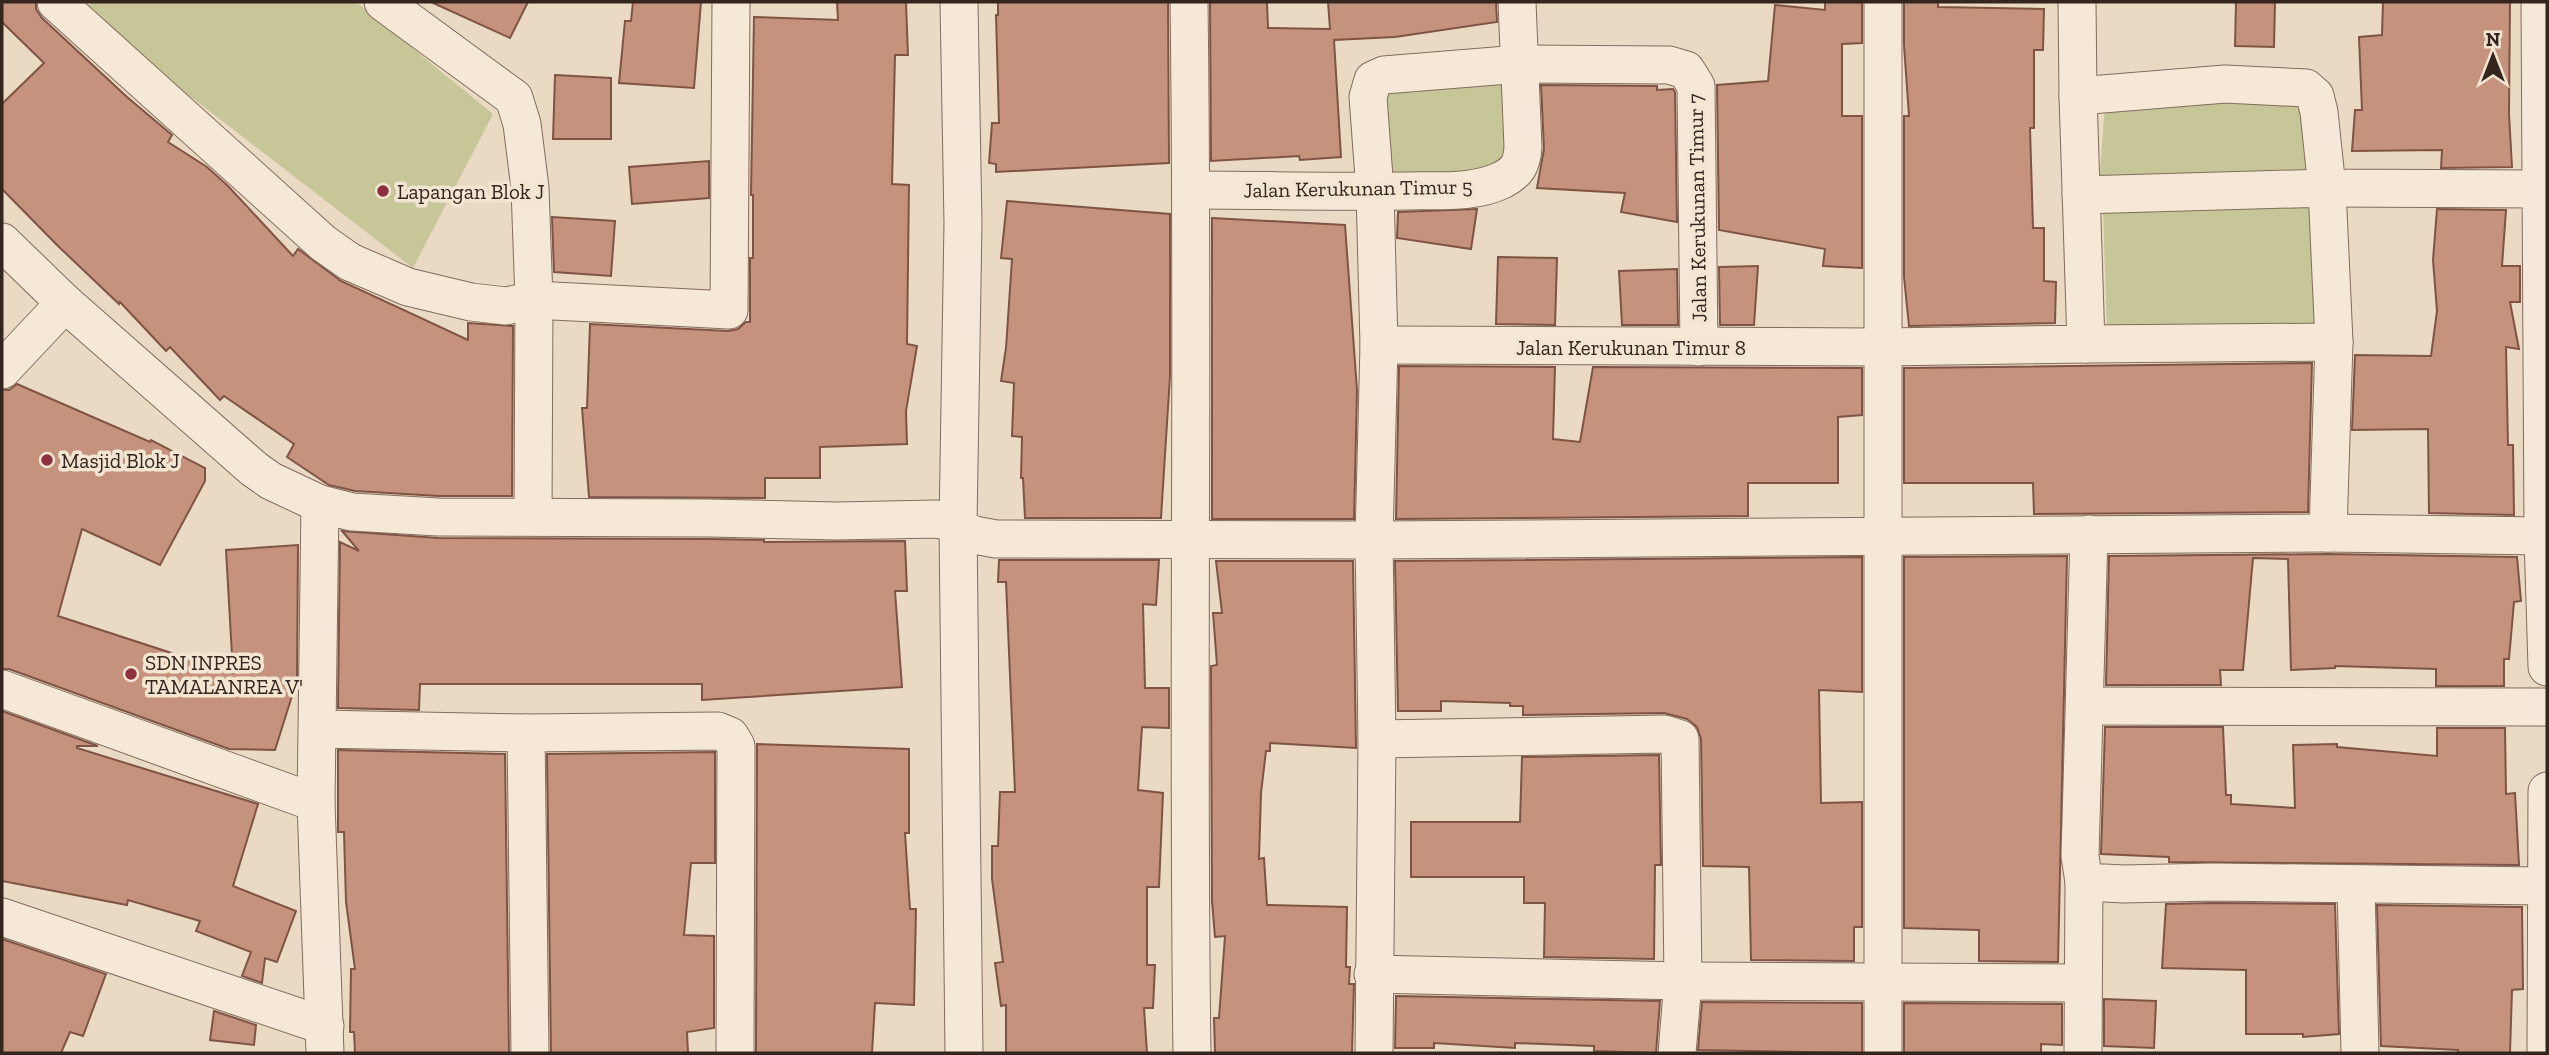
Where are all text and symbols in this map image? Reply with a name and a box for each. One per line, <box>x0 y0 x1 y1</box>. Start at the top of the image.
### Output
north arrow <box>2458 21 2528 91</box>
text: N <box>2486 28 2500 51</box>
street label: Jalan Kerukunan Timur 7 <box>1683 93 1711 322</box>
street label: Jalan Kerukunan Timur 5 <box>1243 174 1473 202</box>
place label: Lapangan Blok J <box>397 179 545 204</box>
marker: Lapangan Blok J <box>375 183 391 199</box>
street label: Jalan Kerukunan Timur 8 <box>1516 335 1746 360</box>
place label: Masjid Blok J <box>61 448 180 474</box>
marker: Masjid Blok J <box>39 452 55 468</box>
place label: SDN INPRES TAMALANREA V' <box>145 650 303 699</box>
marker: SDN INPRES TAMALANREA V' <box>123 666 139 682</box>

